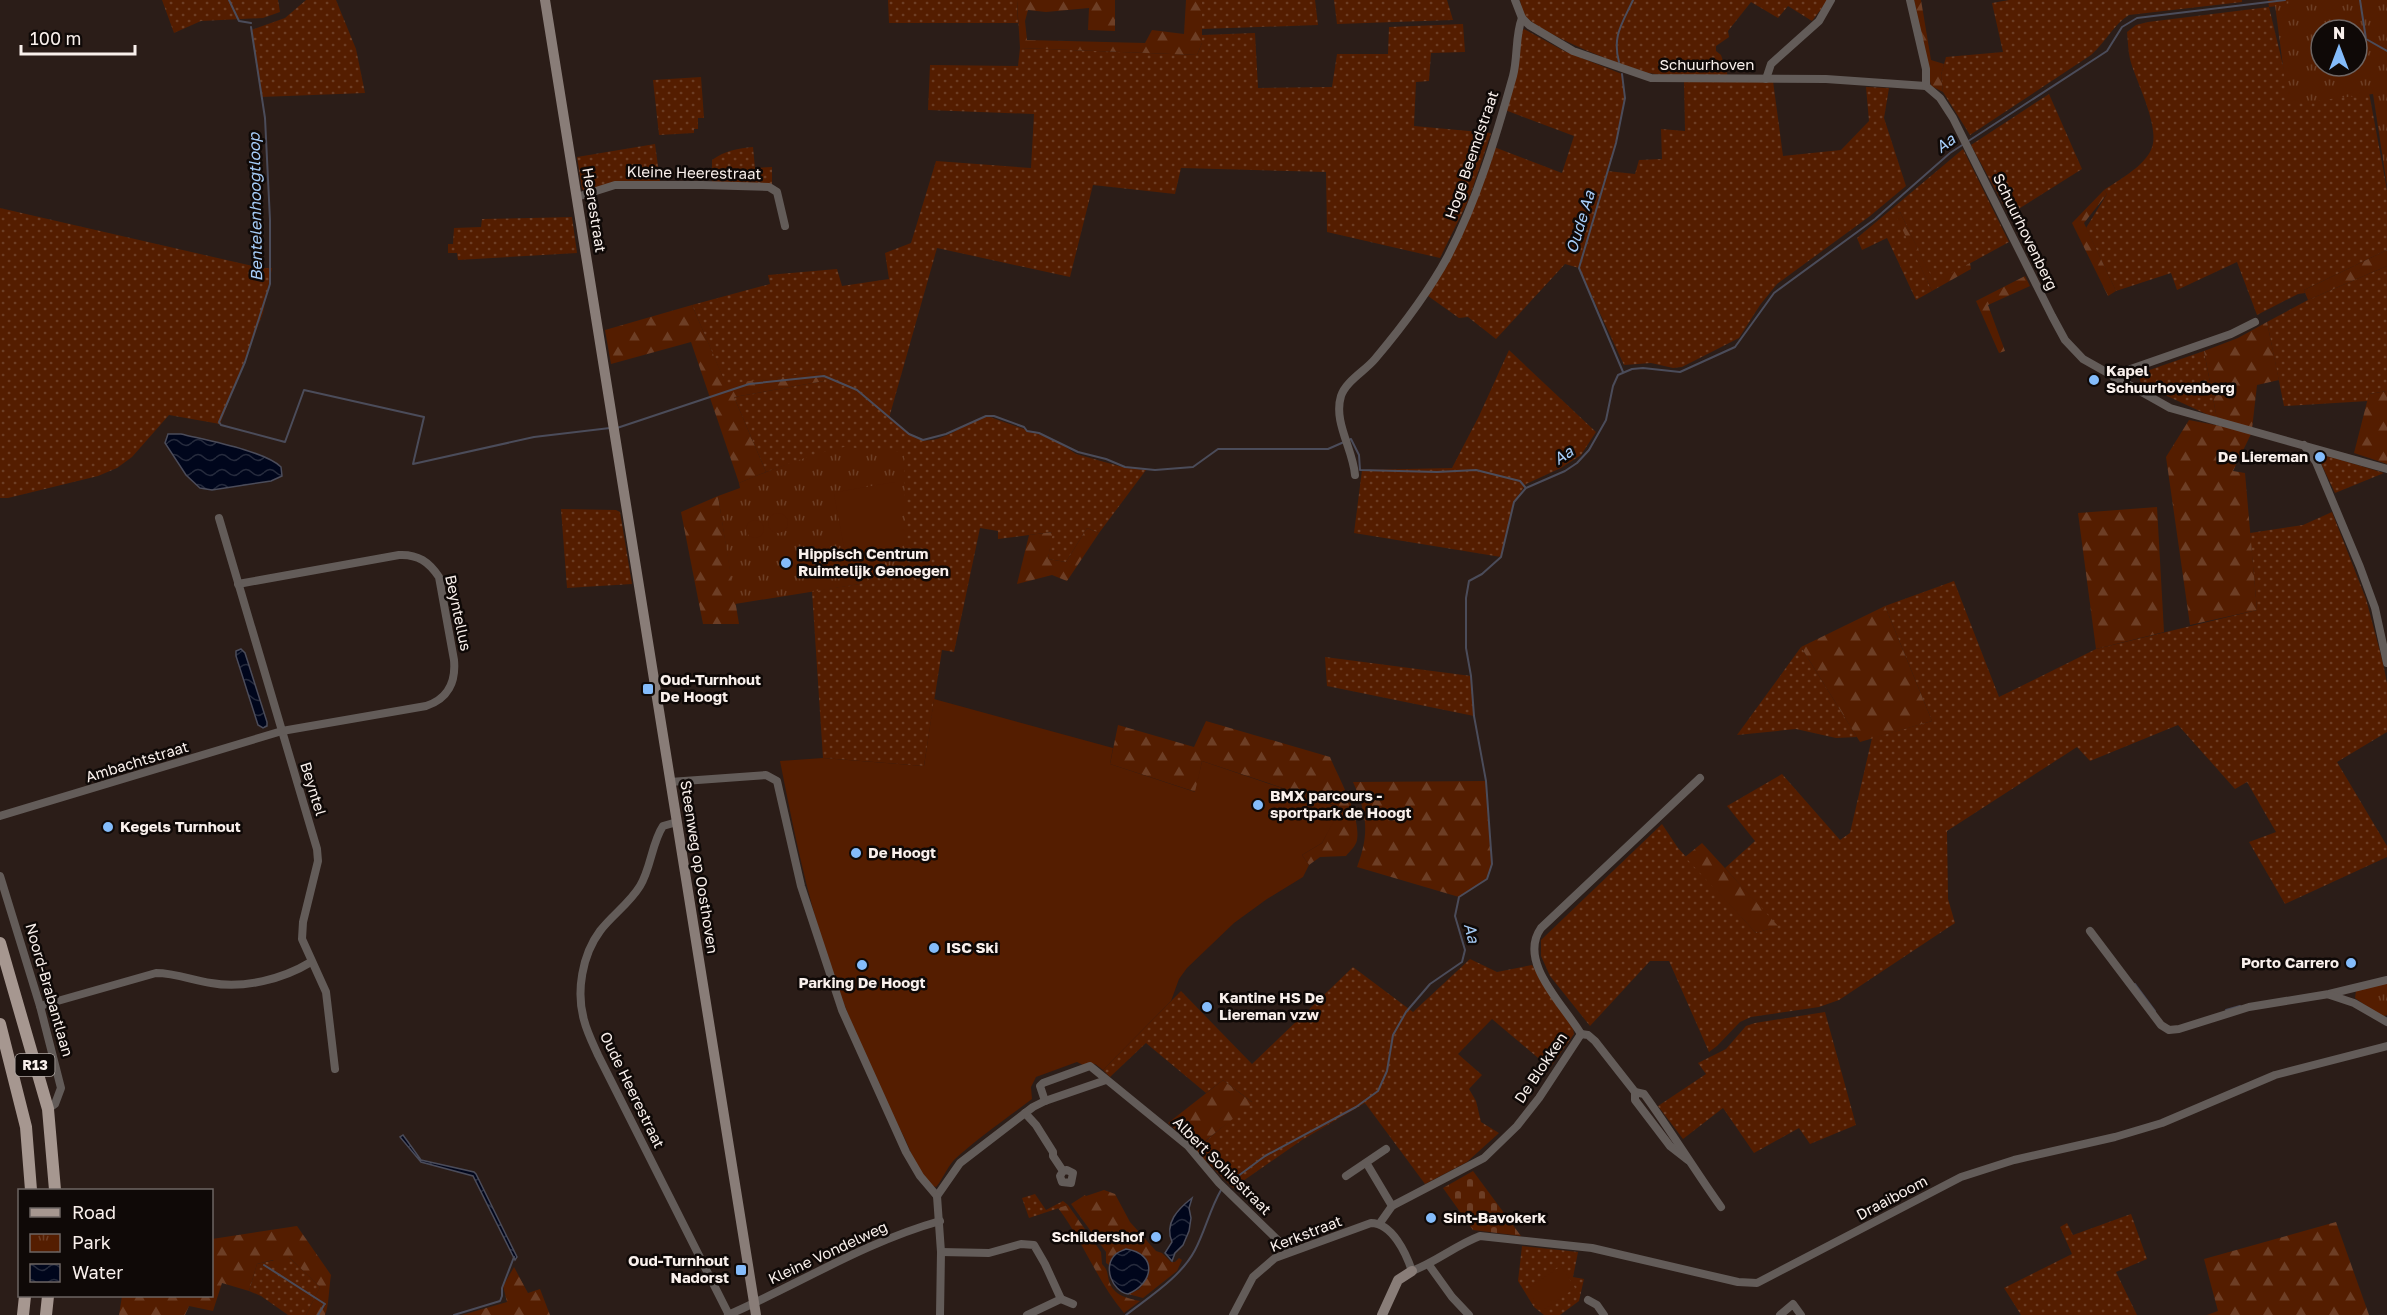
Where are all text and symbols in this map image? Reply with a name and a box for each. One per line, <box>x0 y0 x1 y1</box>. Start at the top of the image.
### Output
scale bar <box>21 18 135 56</box>
north arrow <box>2309 18 2369 78</box>
text: N <box>2333 23 2345 43</box>
text: 100 m <box>30 27 81 49</box>
street label: Schuurhoven <box>1660 55 1754 73</box>
street label: Hoge Beemdstraat <box>1441 88 1501 221</box>
water label: Aa <box>1931 128 1960 157</box>
water label: Bentelenhoogtloop <box>244 131 266 282</box>
street label: Kleine Heerestraat <box>626 162 762 182</box>
street label: Heerestraat <box>579 166 611 254</box>
street label: Schuurhovenberg <box>1990 170 2062 293</box>
water label: Oude Aa <box>1561 187 1599 256</box>
place label: Kapel Schuurhovenberg <box>2106 361 2235 396</box>
marker: Kapel Schuurhovenberg <box>2087 373 2101 387</box>
water label: Aa <box>1549 441 1578 469</box>
place label: De Liereman <box>2218 447 2308 465</box>
marker: De Liereman <box>2313 450 2327 464</box>
place label: Hippisch Centrum Ruimtelijk Genoegen <box>798 544 949 579</box>
marker: Hippisch Centrum Ruimtelijk Genoegen <box>779 556 793 570</box>
street label: Beyntellus <box>442 573 476 652</box>
place label: Oud-Turnhout De Hoogt <box>660 670 761 705</box>
marker: Oud-Turnhout De Hoogt <box>641 682 655 696</box>
street label: Ambachtstraat <box>83 737 190 785</box>
street label: Beyntel <box>297 760 331 818</box>
street label: Steenweg op Oosthoven <box>677 779 723 955</box>
place label: BMX parcours - sportpark de Hoogt <box>1270 786 1411 821</box>
marker: BMX parcours - sportpark de Hoogt <box>1251 798 1265 812</box>
place label: Kegels Turnhout <box>120 817 241 835</box>
marker: Kegels Turnhout <box>101 820 115 834</box>
place label: De Hoogt <box>868 843 936 861</box>
marker: De Hoogt <box>849 846 863 860</box>
street label: Noord-Brabantlaan <box>22 921 78 1059</box>
water label: Aa <box>1460 921 1484 946</box>
place label: ISC Ski <box>946 938 998 956</box>
marker: ISC Ski <box>927 941 941 955</box>
place label: Porto Carrero <box>2241 953 2339 971</box>
marker: Porto Carrero <box>2344 956 2358 970</box>
marker: Parking De Hoogt <box>855 958 869 972</box>
place label: Parking De Hoogt <box>798 973 926 991</box>
place label: Kantine HS De Liereman vzw <box>1219 988 1324 1023</box>
marker: Kantine HS De Liereman vzw <box>1200 1000 1214 1014</box>
street label: Oude Heerestraat <box>597 1028 669 1151</box>
street label: De Blokken <box>1510 1029 1570 1106</box>
road number: R13 <box>15 1054 54 1076</box>
street label: Albert Sohiestraat <box>1170 1112 1276 1218</box>
street label: Draaiboom <box>1853 1171 1930 1223</box>
legend <box>18 1189 213 1297</box>
text: Road <box>72 1201 116 1223</box>
place label: Sint-Bavokerk <box>1443 1208 1547 1226</box>
street label: Kerkstraat <box>1267 1211 1344 1255</box>
marker: Sint-Bavokerk <box>1424 1211 1438 1225</box>
street label: Kleine Vondelweg <box>765 1217 890 1288</box>
place label: Schildershof <box>1051 1227 1145 1245</box>
marker: Schildershof <box>1149 1230 1163 1244</box>
text: Park <box>72 1231 111 1253</box>
place label: Oud-Turnhout Nadorst <box>628 1251 729 1286</box>
text: Water <box>72 1261 123 1283</box>
marker: Oud-Turnhout Nadorst <box>734 1263 748 1277</box>

